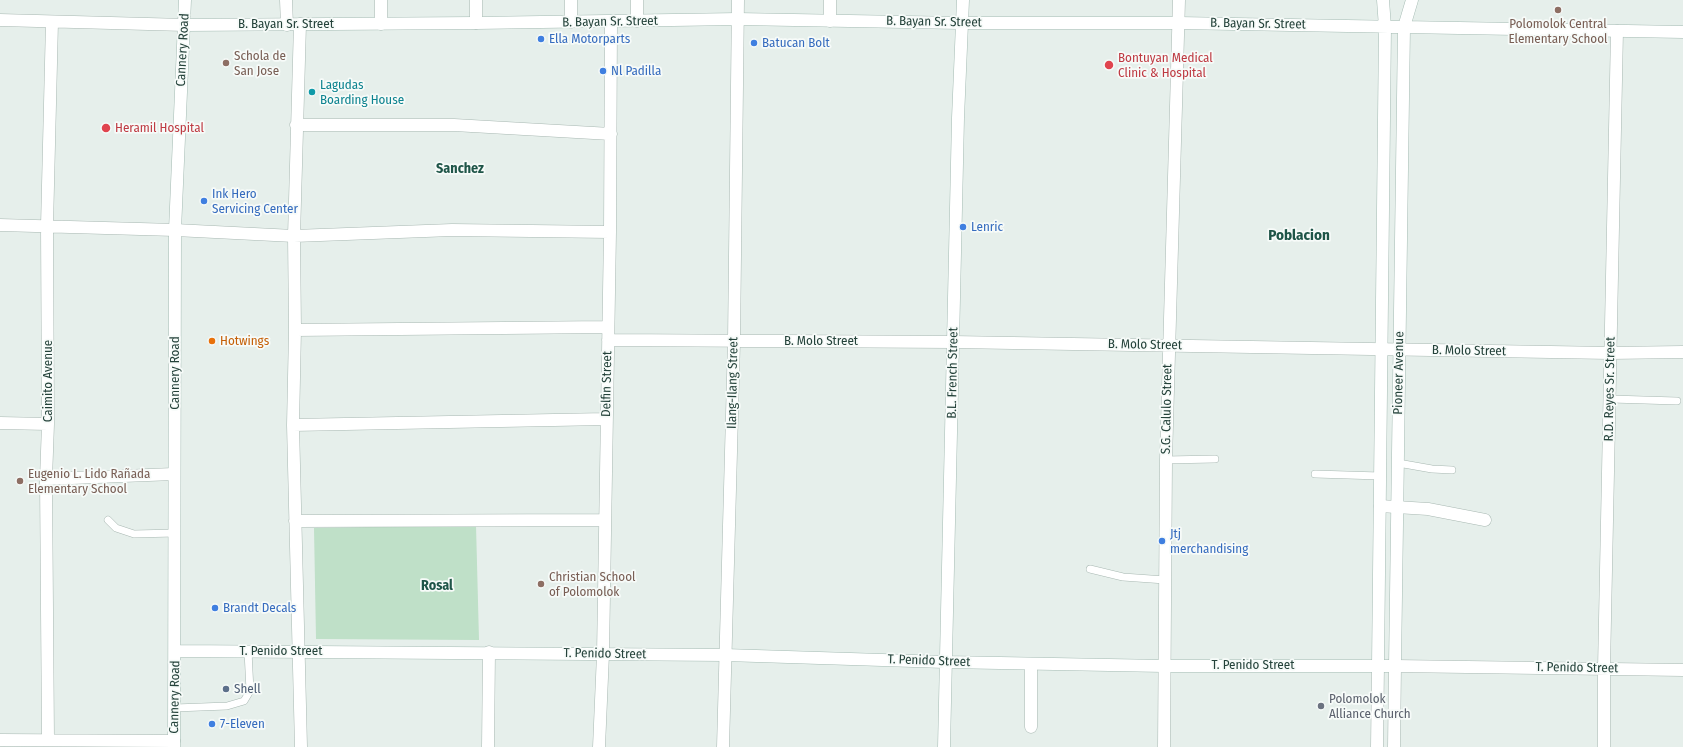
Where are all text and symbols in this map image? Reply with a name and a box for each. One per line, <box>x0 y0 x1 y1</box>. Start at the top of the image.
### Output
marker: Polomolok Central Elementary School <box>1553 5 1563 15</box>
street label: Cannery Road <box>173 13 193 87</box>
street label: B. Bayan Sr. Street <box>562 13 658 31</box>
street label: B. Bayan Sr. Street <box>886 13 982 31</box>
street label: B. Bayan Sr. Street <box>1210 15 1306 33</box>
street label: B. Bayan Sr. Street <box>238 16 334 32</box>
place label: Polomolok Central Elementary School <box>1509 16 1607 47</box>
place label: Ella Motorparts <box>549 31 630 47</box>
marker: Ella Motorparts <box>536 34 546 44</box>
place label: Batucan Bolt <box>762 35 830 51</box>
marker: Batucan Bolt <box>749 38 759 48</box>
place label: Schola de San Jose <box>234 48 286 79</box>
place label: Bontuyan Medical Clinic & Hospital <box>1118 50 1213 81</box>
marker: Schola de San Jose <box>221 58 231 68</box>
marker: Bontuyan Medical Clinic & Hospital <box>1103 59 1115 71</box>
place label: Nl Padilla <box>611 63 661 79</box>
marker: Nl Padilla <box>598 66 608 76</box>
place label: Lagudas Boarding House <box>320 77 404 108</box>
marker: Lagudas Boarding House <box>307 87 317 97</box>
place label: Heramil Hospital <box>115 120 204 136</box>
marker: Heramil Hospital <box>100 122 112 134</box>
district label: Sanchez <box>436 161 484 177</box>
place label: Ink Hero Servicing Center <box>212 186 298 217</box>
marker: Ink Hero Servicing Center <box>199 196 209 206</box>
place label: Lenric <box>971 219 1003 235</box>
marker: Lenric <box>958 222 968 232</box>
district label: Poblacion <box>1268 227 1330 245</box>
street label: B.L. French Street <box>944 327 962 419</box>
street label: Pioneer Avenue <box>1390 331 1408 415</box>
place label: Hotwings <box>220 333 269 349</box>
street label: B. Molo Street <box>784 333 858 349</box>
street label: Cannery Road <box>167 336 183 410</box>
marker: Hotwings <box>207 336 217 346</box>
street label: Ilang-Ilang Street <box>724 337 742 429</box>
street label: B. Molo Street <box>1108 337 1182 353</box>
street label: R.D. Reyes Sr. Street <box>1601 337 1619 441</box>
street label: Caimito Avenue <box>40 340 56 422</box>
street label: B. Molo Street <box>1432 343 1506 359</box>
street label: Delfin Street <box>599 351 615 417</box>
street label: S.G. Calulo Street <box>1158 364 1176 454</box>
place label: Eugenio L. Lido Rañada Elementary School <box>28 466 150 497</box>
marker: Eugenio L. Lido Rañada Elementary School <box>15 476 25 486</box>
place label: Jtj merchandising <box>1170 526 1248 557</box>
marker: Jtj merchandising <box>1157 536 1167 546</box>
place label: Christian School of Polomolok <box>549 569 635 600</box>
district label: Rosal <box>421 578 453 594</box>
marker: Christian School of Polomolok <box>536 579 546 589</box>
place label: Brandt Decals <box>223 600 296 616</box>
marker: Brandt Decals <box>210 603 220 613</box>
street label: T. Penido Street <box>240 643 322 659</box>
street label: T. Penido Street <box>563 645 647 663</box>
street label: T. Penido Street <box>887 652 971 670</box>
street label: T. Penido Street <box>1212 657 1294 673</box>
street label: T. Penido Street <box>1535 659 1619 677</box>
street label: Cannery Road <box>167 660 183 734</box>
place label: Shell <box>234 681 261 697</box>
marker: Shell <box>221 684 231 694</box>
place label: Polomolok Alliance Church <box>1329 691 1411 722</box>
marker: Polomolok Alliance Church <box>1316 701 1326 711</box>
place label: 7-Eleven <box>220 716 265 732</box>
marker: 7-Eleven <box>207 719 217 729</box>

